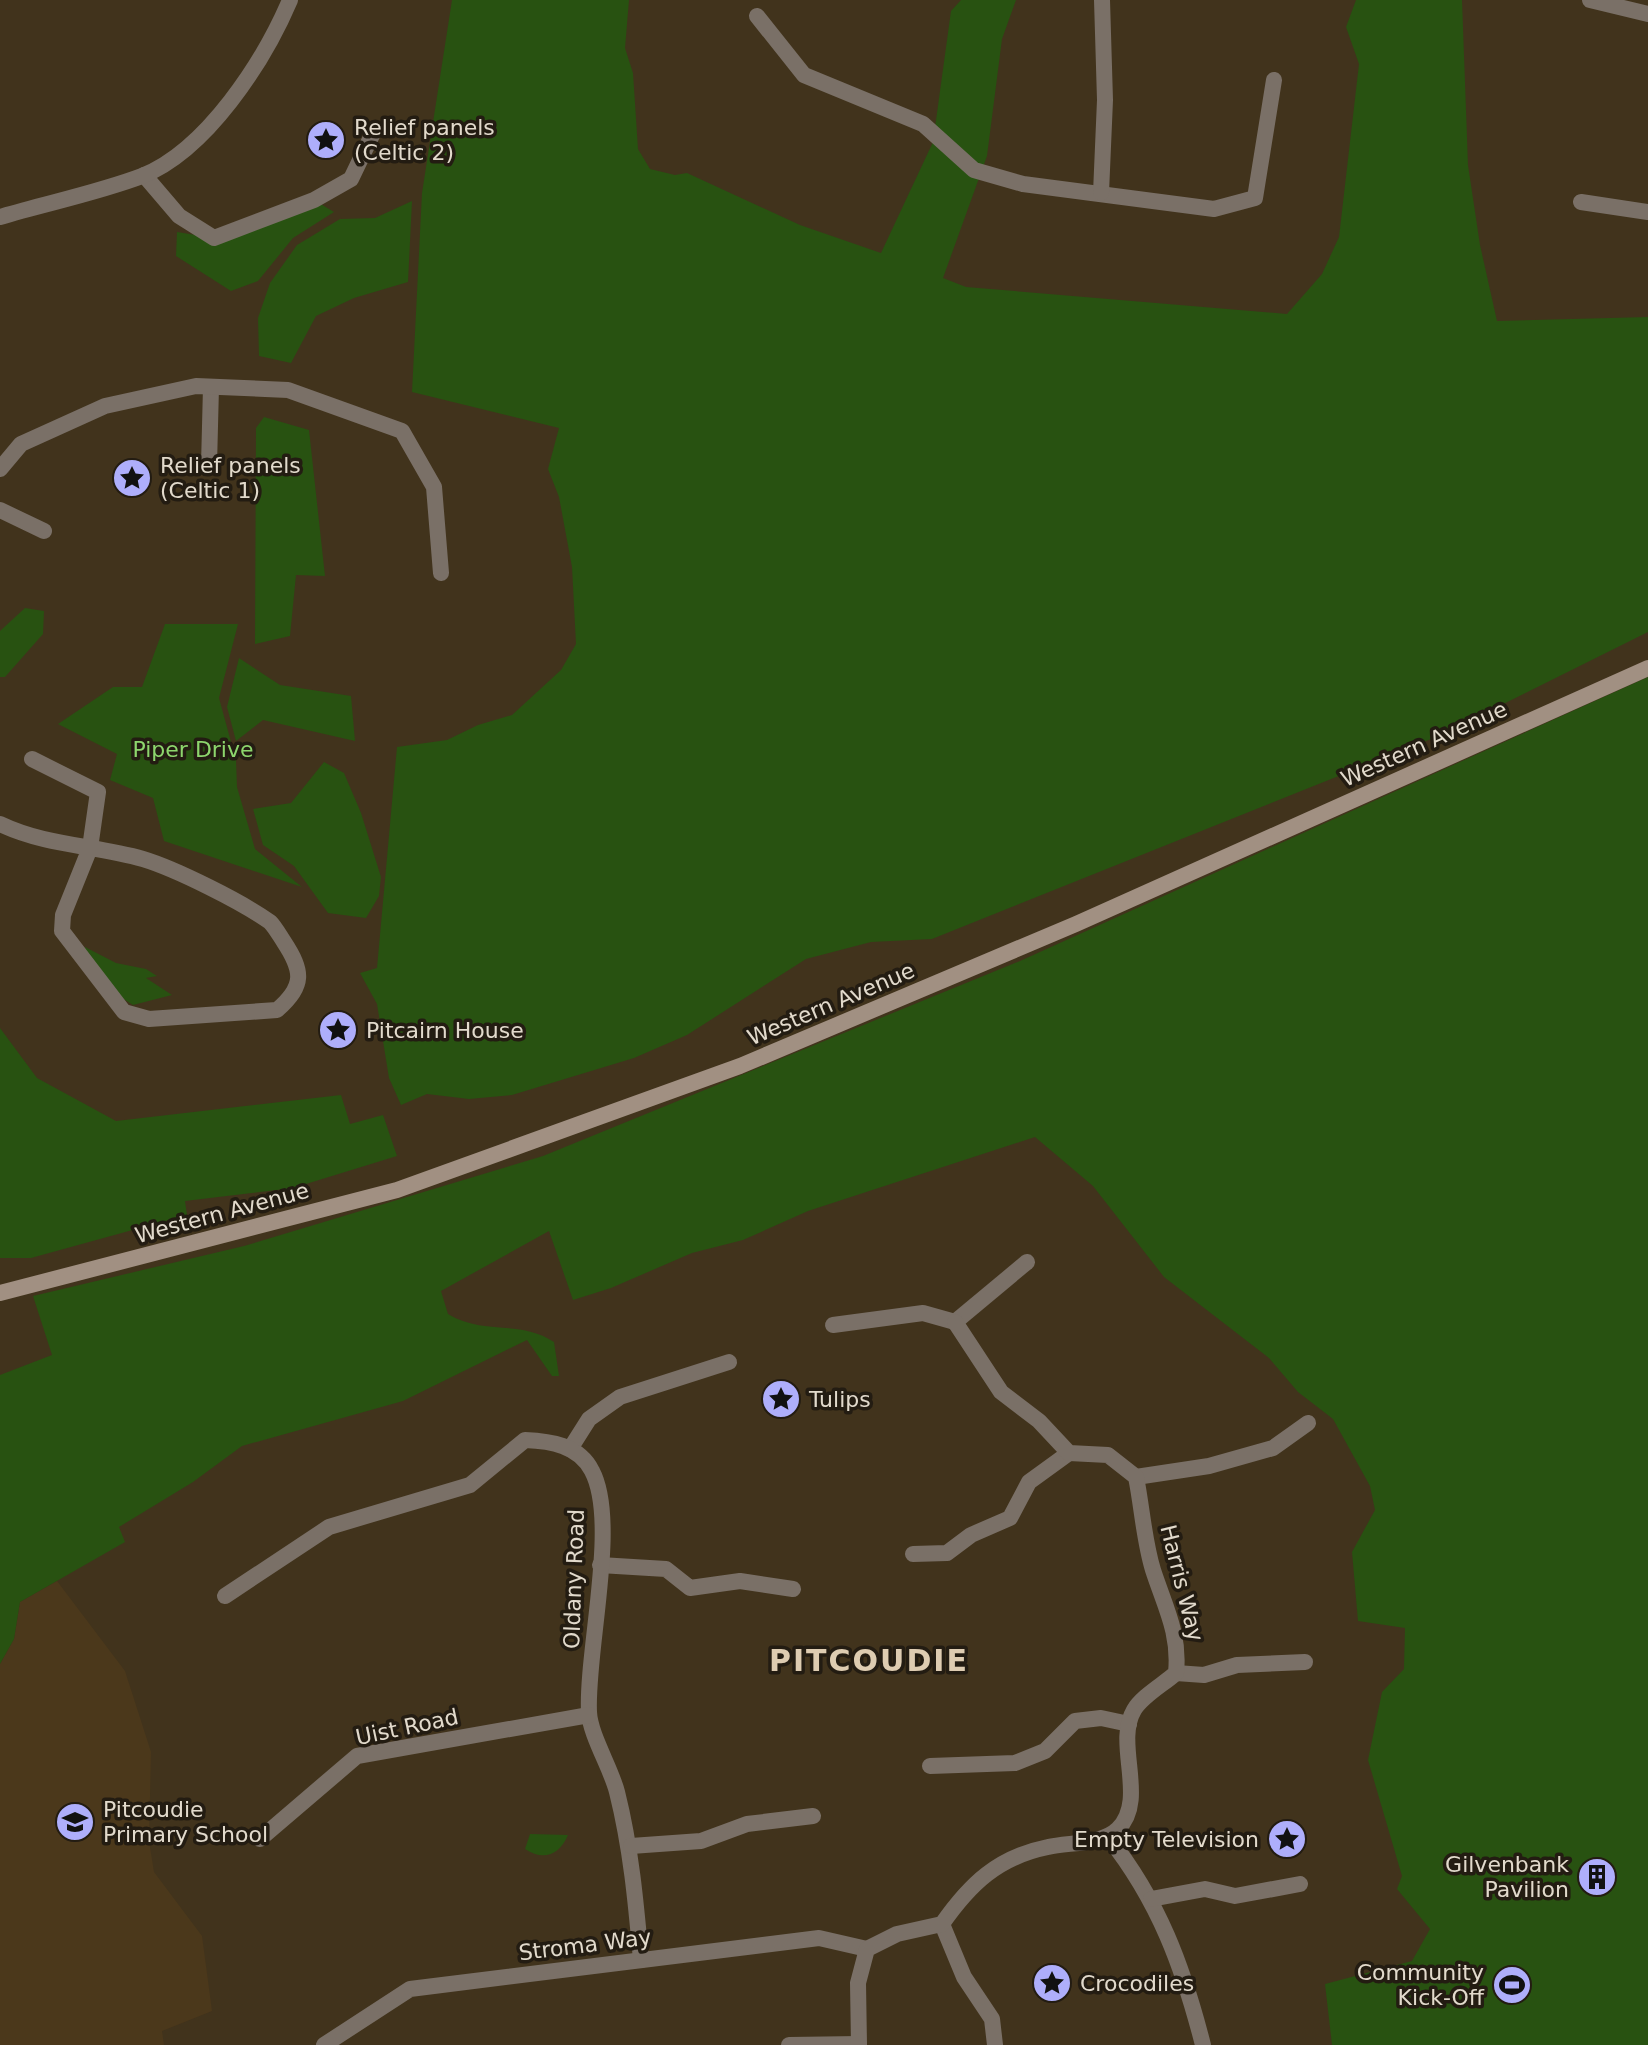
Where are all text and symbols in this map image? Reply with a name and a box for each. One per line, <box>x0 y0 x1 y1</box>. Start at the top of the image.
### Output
place label: Relief panels (Celtic 2) <box>354 115 495 165</box>
place icon: Relief panels (Celtic 2) <box>305 119 347 161</box>
place label: Relief panels (Celtic 1) <box>160 453 301 503</box>
place icon: Relief panels (Celtic 1) <box>111 457 153 499</box>
street label: Western Avenue <box>1337 696 1511 792</box>
park label: Piper Drive <box>132 737 254 762</box>
street label: Western Avenue <box>744 958 918 1050</box>
place icon: Pitcairn House <box>317 1009 359 1051</box>
place label: Pitcairn House <box>366 1018 524 1043</box>
street label: Western Avenue <box>132 1178 312 1248</box>
place icon: Tulips <box>760 1378 802 1420</box>
place label: Tulips <box>808 1387 871 1412</box>
street label: Oldany Road <box>559 1509 589 1649</box>
street label: Harris Way <box>1155 1522 1209 1644</box>
district label: PITCOUDIE <box>769 1643 969 1678</box>
street label: Uist Road <box>353 1704 461 1750</box>
place label: Pitcoudie Primary School <box>103 1797 268 1847</box>
school or university icon: Pitcoudie Primary School <box>54 1801 96 1843</box>
place icon: Empty Television <box>1266 1818 1308 1860</box>
place label: Empty Television <box>1074 1827 1259 1852</box>
place label: Gilvenbank Pavilion <box>1445 1852 1569 1902</box>
building icon: Gilvenbank Pavilion <box>1576 1856 1618 1898</box>
street label: Stroma Way <box>517 1924 653 1966</box>
place label: Community Kick-Off <box>1357 1960 1485 2010</box>
place icon: Crocodiles <box>1031 1962 1073 2004</box>
sports icon: Community Kick-Off <box>1491 1964 1533 2006</box>
place label: Crocodiles <box>1080 1971 1194 1996</box>

